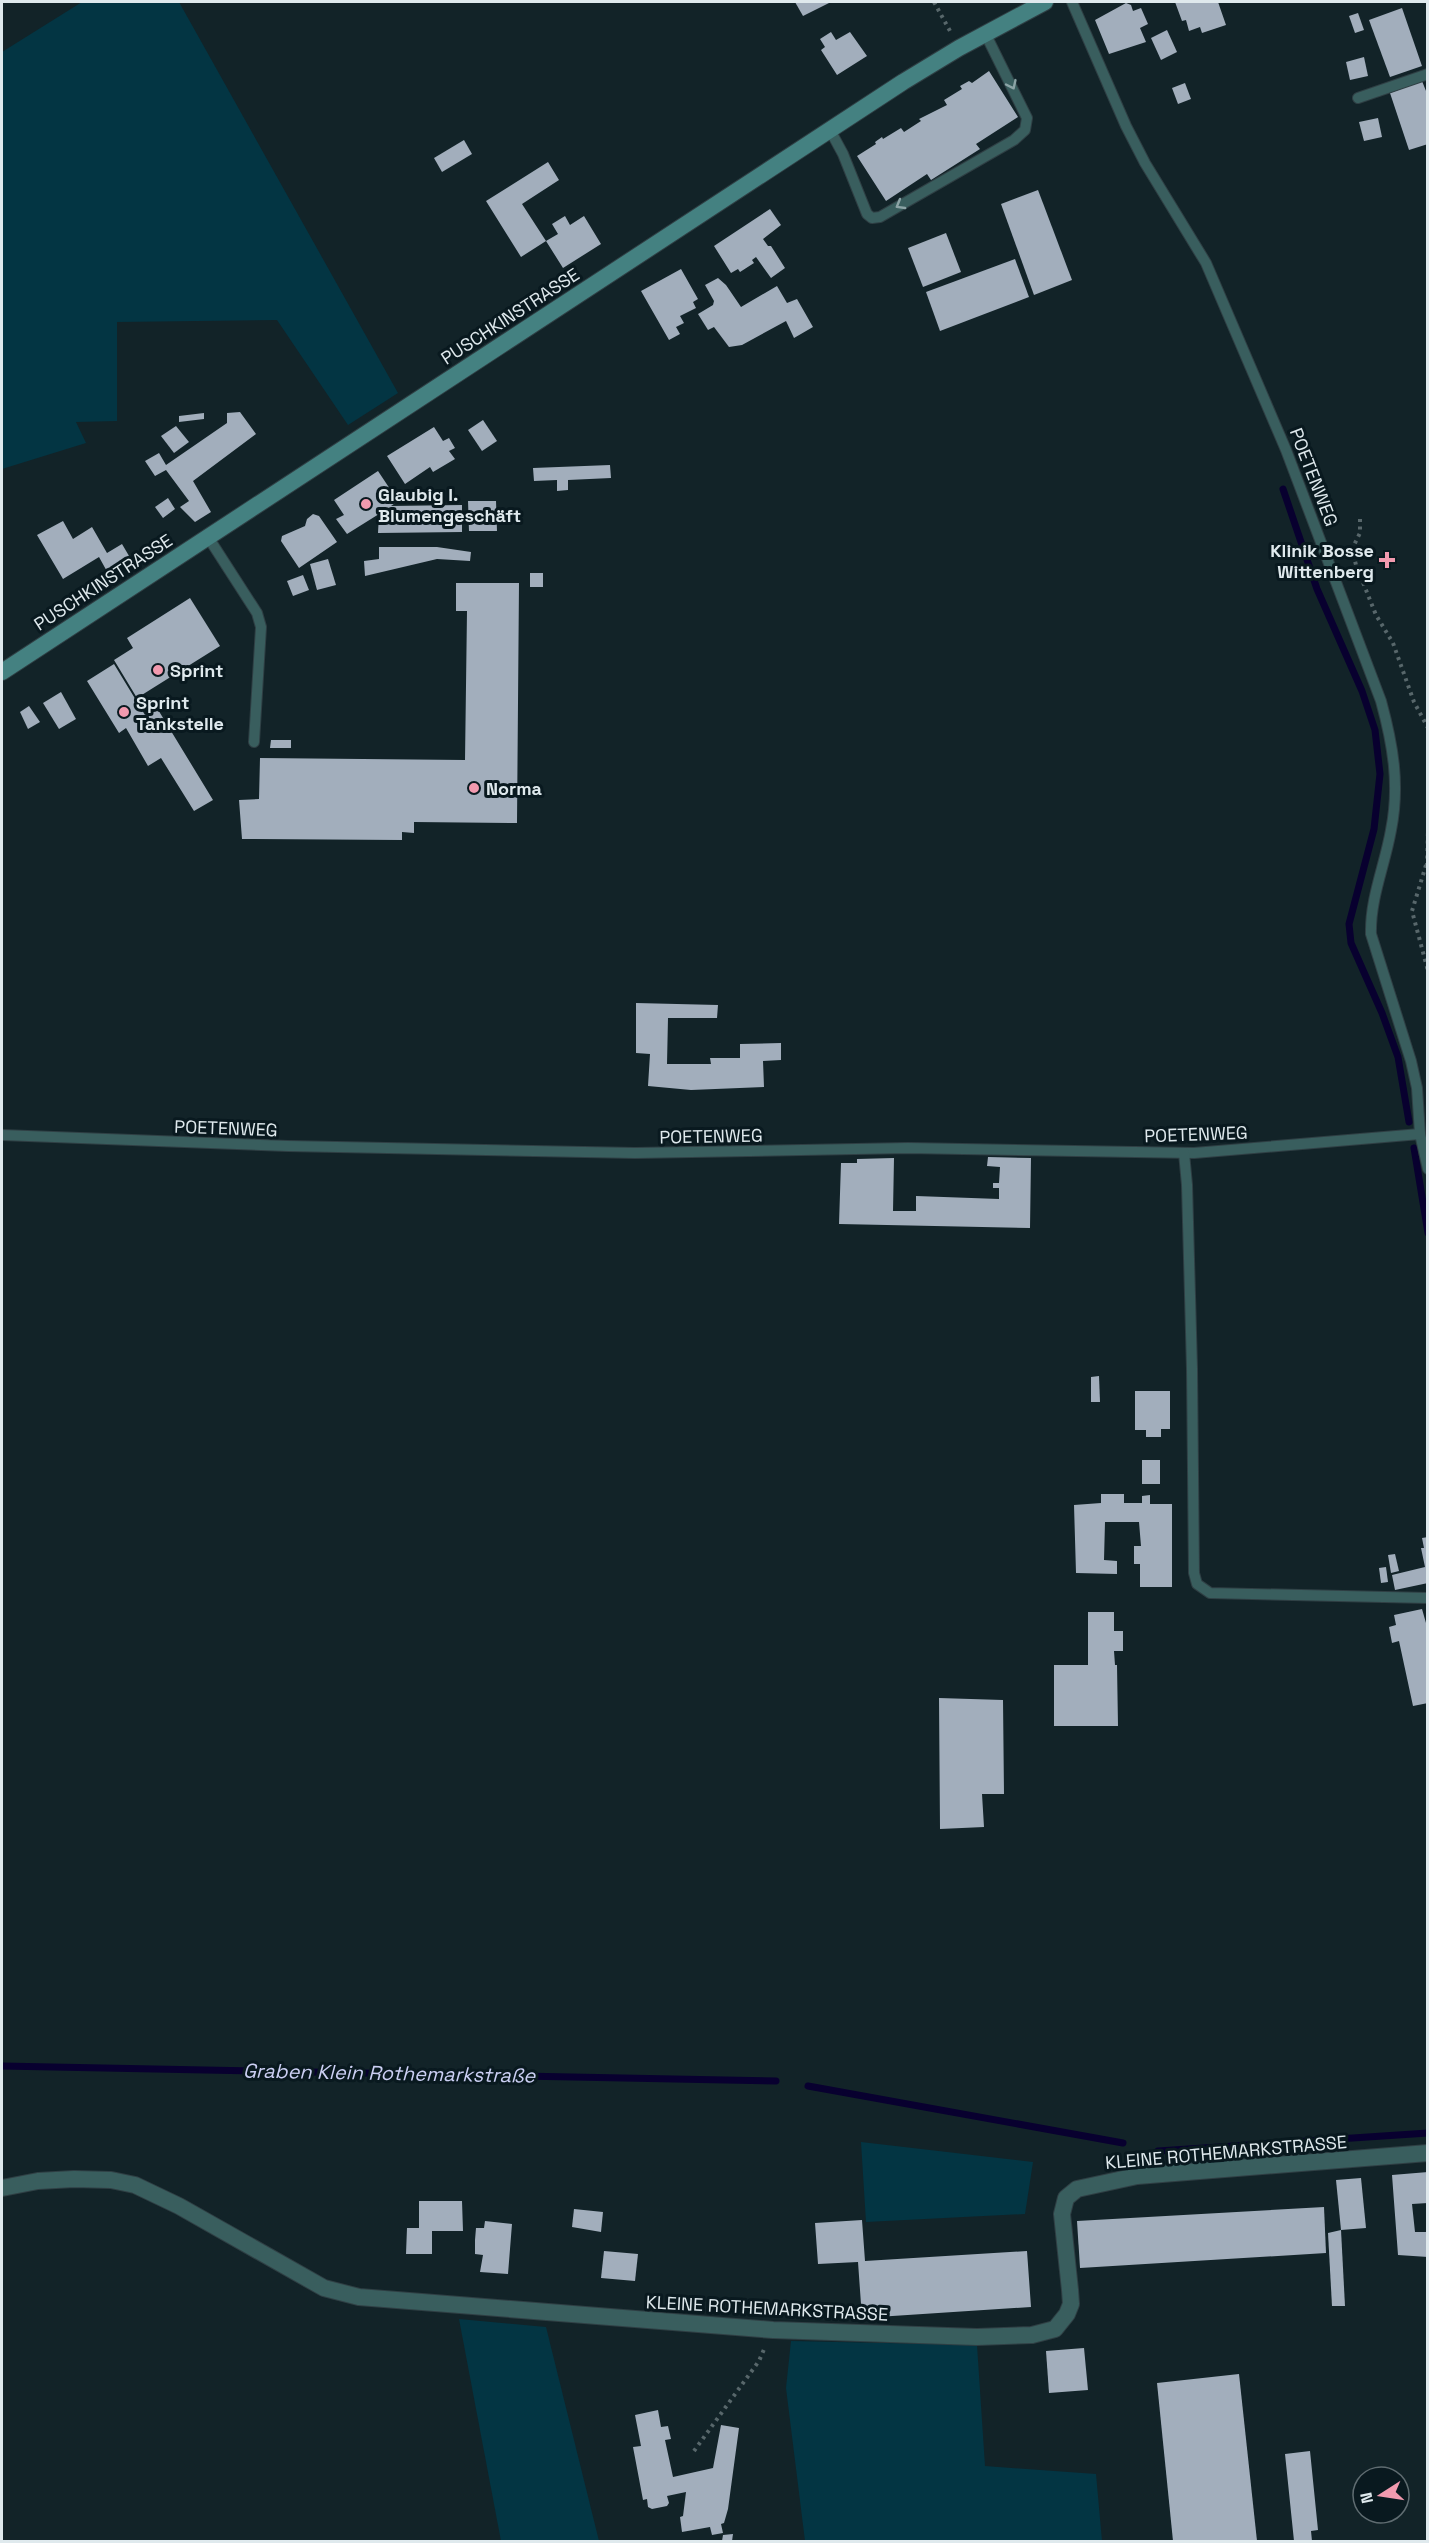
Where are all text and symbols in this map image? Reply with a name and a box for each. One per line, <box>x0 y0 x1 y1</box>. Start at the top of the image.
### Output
one-way arrow <box>1004 78 1016 89</box>
one-way arrow <box>896 198 906 209</box>
street label: PUSCHKINSTRASSE <box>436 263 584 369</box>
street label: POETENWEG <box>1285 425 1343 529</box>
place label: Glaubig I. Blumengeschäft <box>378 483 521 527</box>
marker: Glaubig I. Blumengeschäft <box>359 497 373 511</box>
street label: PUSCHKINSTRASSE <box>29 529 177 635</box>
place label: Klinik Bosse Wittenberg <box>1270 539 1374 583</box>
marker: Klinik Bosse Wittenberg <box>1378 551 1396 569</box>
place label: Sprint <box>170 659 223 682</box>
marker: Sprint <box>151 663 165 677</box>
place label: Sprint Tankstelle <box>136 691 224 735</box>
marker: Sprint Tankstelle <box>117 705 131 719</box>
place label: Norma <box>486 777 543 800</box>
marker: Norma <box>467 781 481 795</box>
street label: POETENWEG <box>174 1115 278 1141</box>
street label: POETENWEG <box>1144 1121 1248 1147</box>
street label: POETENWEG <box>659 1124 763 1148</box>
water label: Graben Klein Rothemarkstraße <box>243 2057 537 2089</box>
street label: KLEINE ROTHEMARKSTRASSE <box>1104 2130 1348 2174</box>
street label: KLEINE ROTHEMARKSTRASSE <box>645 2290 889 2326</box>
north arrow <box>1351 2465 1411 2525</box>
text: N <box>1355 2491 1378 2505</box>

